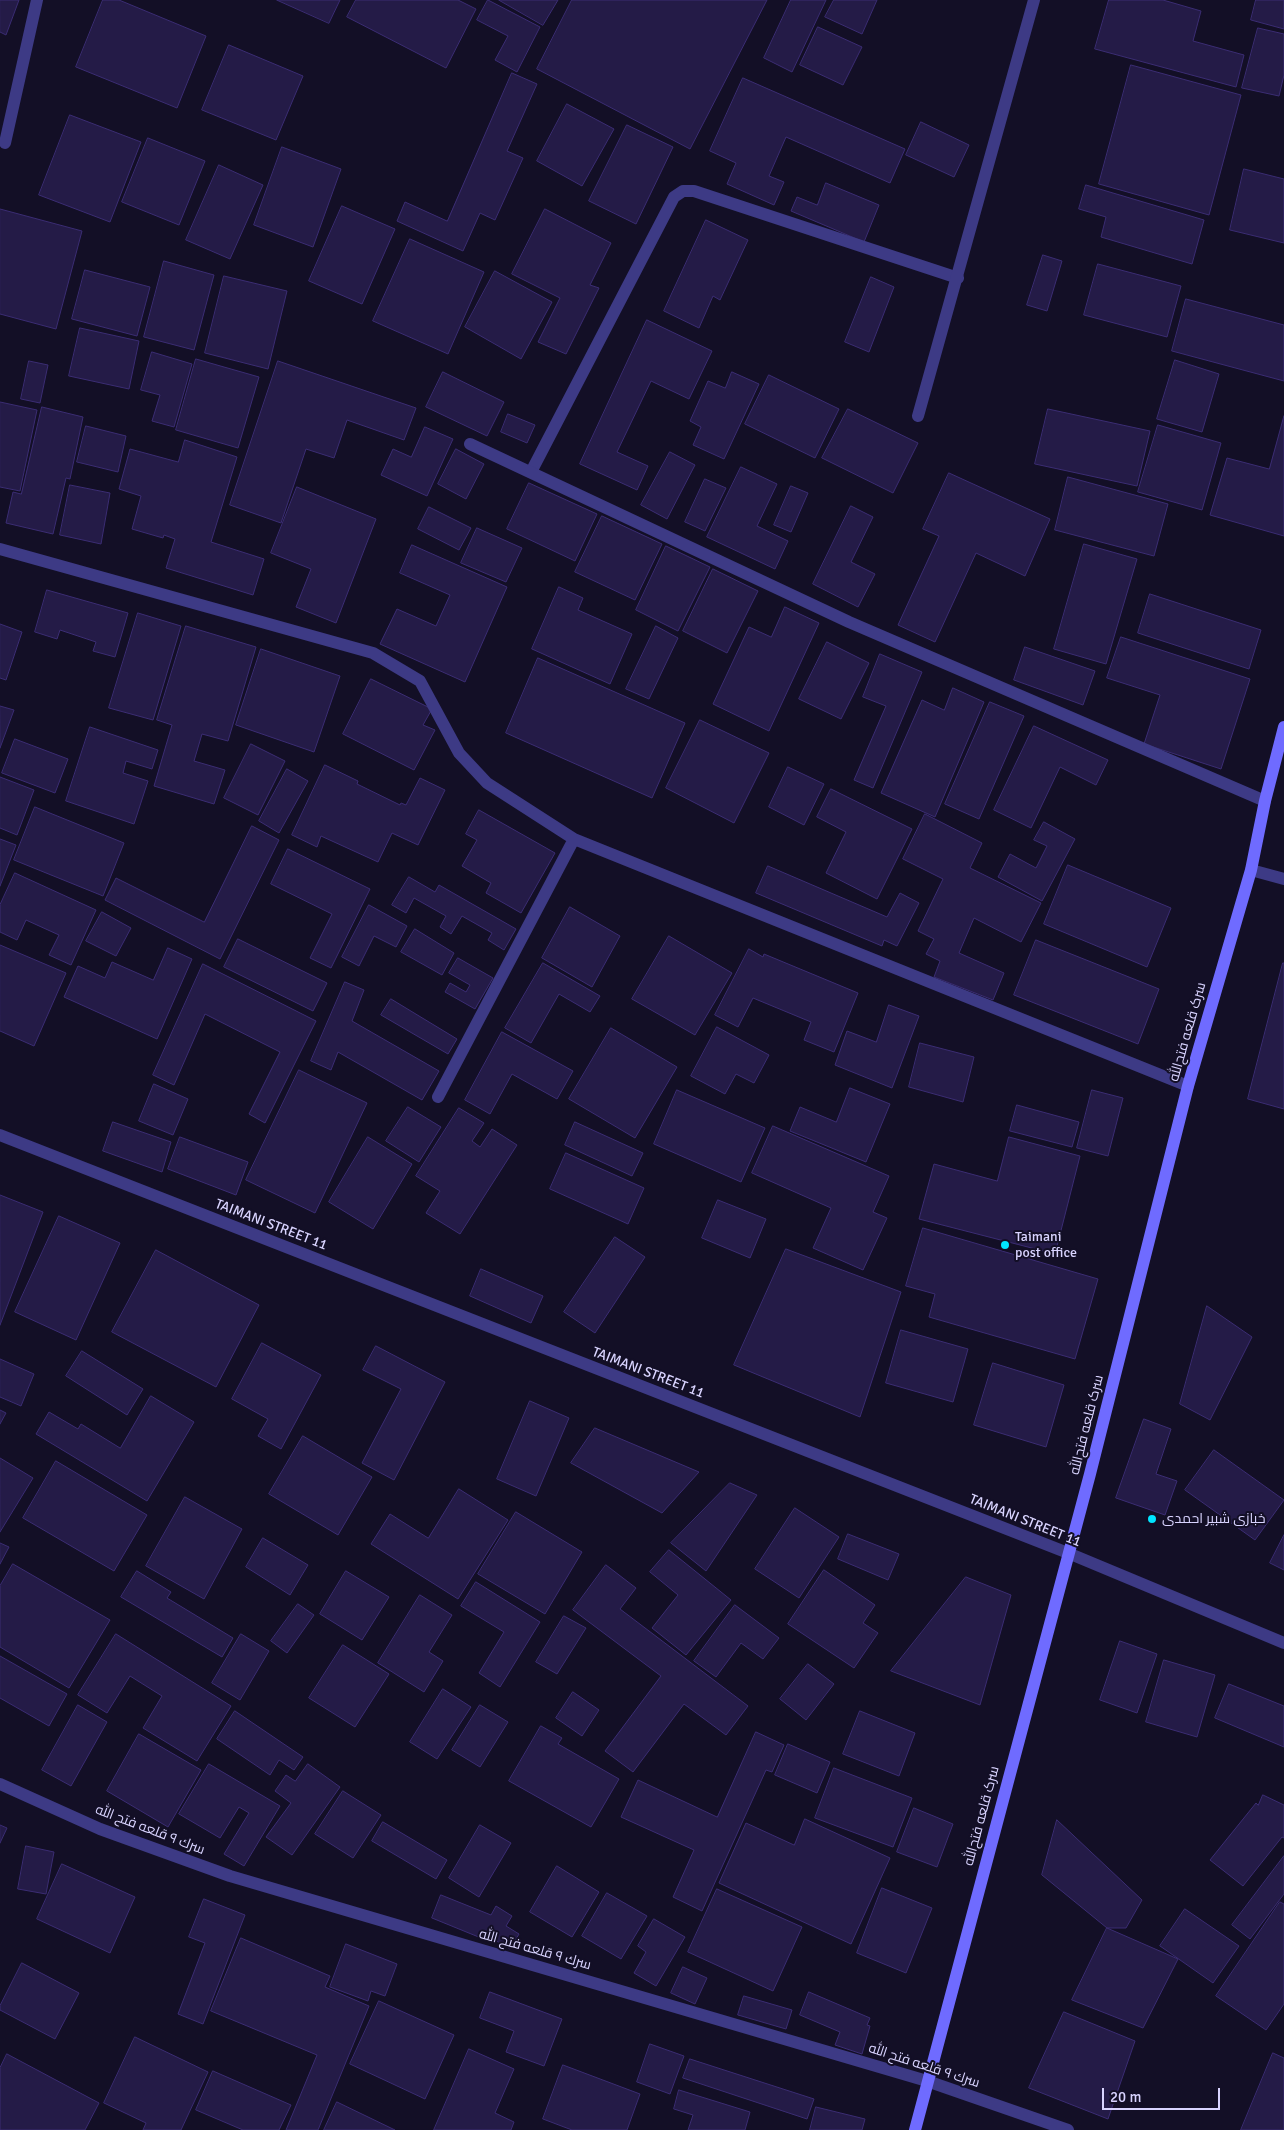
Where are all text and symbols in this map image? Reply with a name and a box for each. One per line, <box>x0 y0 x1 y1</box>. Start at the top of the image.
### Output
street label: سرک قلعه فتح‌الله <box>1166 980 1210 1084</box>
street label: TAIMANI STREET 11 <box>212 1196 330 1254</box>
place label: Taimani post office <box>1015 1229 1077 1262</box>
marker: Taimani post office <box>999 1239 1011 1251</box>
street label: TAIMANI STREET 11 <box>589 1344 707 1402</box>
street label: سرک قلعه فتح‌الله <box>1066 1373 1108 1477</box>
street label: TAIMANI STREET 11 <box>967 1491 1083 1551</box>
place label: خبازی شبیر احمدی <box>1162 1511 1265 1527</box>
marker: خبازی شبیر احمدی <box>1146 1513 1158 1525</box>
street label: سرک قلعه فتح‌الله <box>961 1764 1003 1868</box>
street label: سرك ٩ قلعه فتح الله <box>93 1801 207 1859</box>
street label: سرك ٩ قلعه فتح الله <box>477 1926 593 1974</box>
street label: سرك ٩ قلعه فتح الله <box>866 2040 982 2092</box>
scale bar <box>1104 2078 1222 2110</box>
text: 20 m <box>1110 2088 1141 2106</box>

